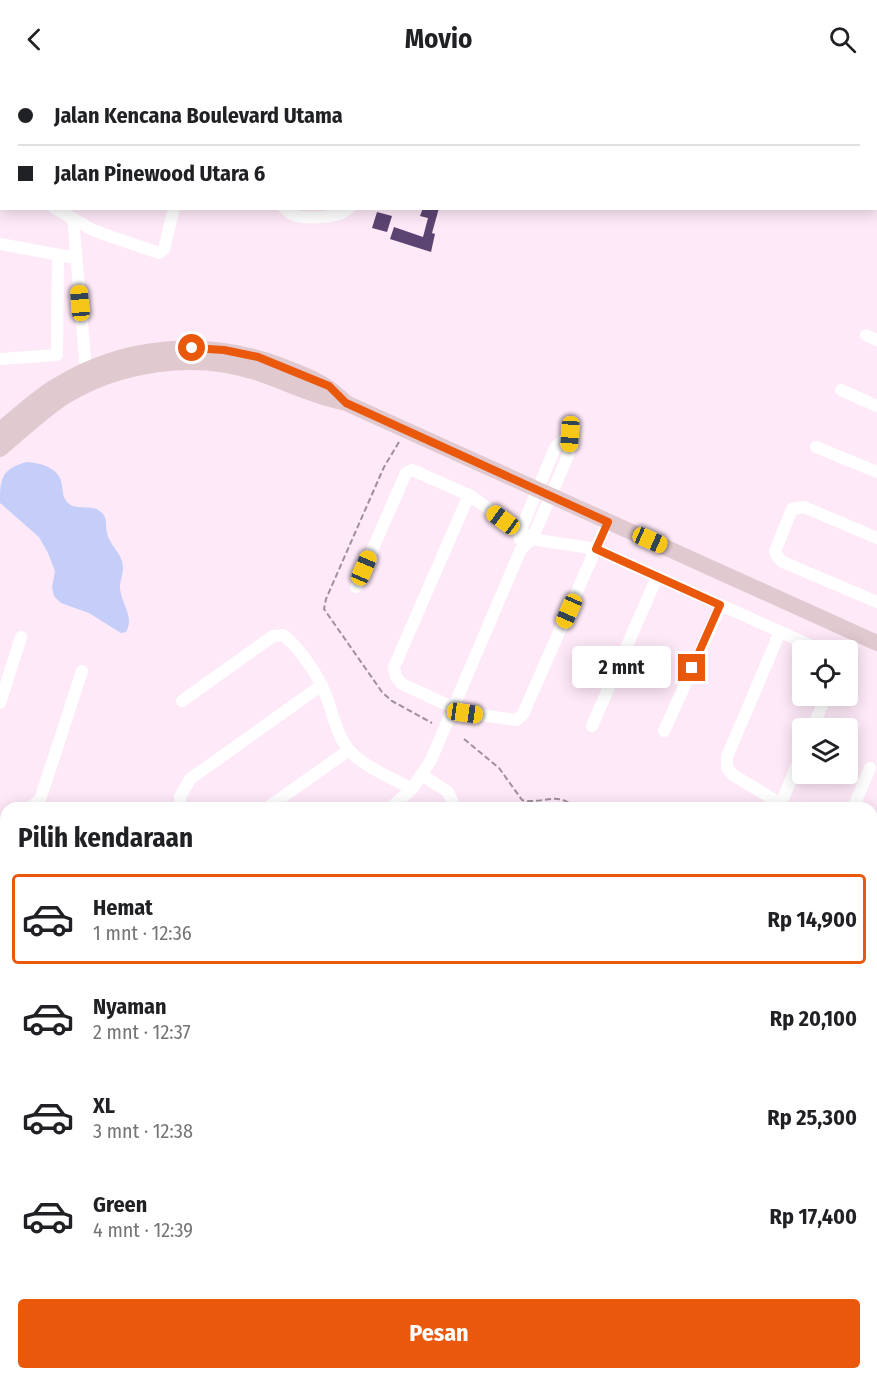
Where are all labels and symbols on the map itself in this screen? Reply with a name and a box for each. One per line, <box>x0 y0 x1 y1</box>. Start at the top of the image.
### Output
car <box>69 284 91 322</box>
route start <box>178 334 205 361</box>
car <box>560 415 580 453</box>
car <box>483 502 523 538</box>
car <box>630 524 670 556</box>
car <box>349 548 379 588</box>
car <box>553 591 585 631</box>
callout: 2 mnt <box>572 647 671 689</box>
route end <box>678 654 705 681</box>
car <box>446 702 484 724</box>

